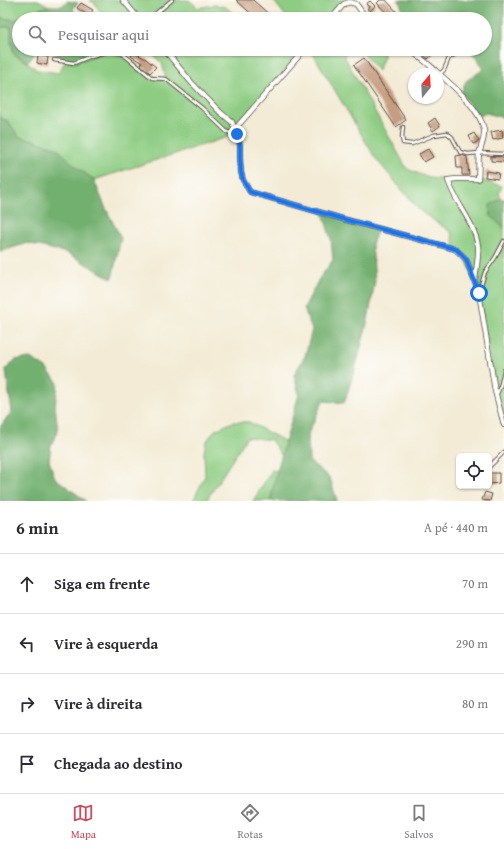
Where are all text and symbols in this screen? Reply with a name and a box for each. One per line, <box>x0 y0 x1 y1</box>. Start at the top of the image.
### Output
search box <box>12 12 492 56</box>
icon: search <box>26 23 48 45</box>
text: Pesquisar aqui <box>58 24 149 45</box>
north arrow <box>408 68 444 104</box>
route end <box>228 125 246 143</box>
route start <box>470 284 488 302</box>
map controls <box>456 453 492 489</box>
button: locate <box>456 453 492 489</box>
text: 6 min <box>16 515 58 540</box>
text: A pé · 440 m <box>424 518 488 537</box>
icon: ahead <box>16 573 38 595</box>
text: Siga em frente <box>54 573 150 594</box>
text: 70 m <box>462 574 488 593</box>
icon: left <box>16 633 38 655</box>
text: Vire à esquerda <box>54 633 158 654</box>
text: 290 m <box>456 634 488 653</box>
icon: right <box>16 693 38 715</box>
text: Vire à direita <box>54 693 142 714</box>
text: 80 m <box>462 694 488 713</box>
icon: arrive <box>16 753 38 775</box>
text: Chegada ao destino <box>54 753 182 774</box>
tab: Mapa <box>71 802 96 842</box>
tab: Rotas <box>238 802 263 842</box>
tab: Salvos <box>404 802 433 842</box>

